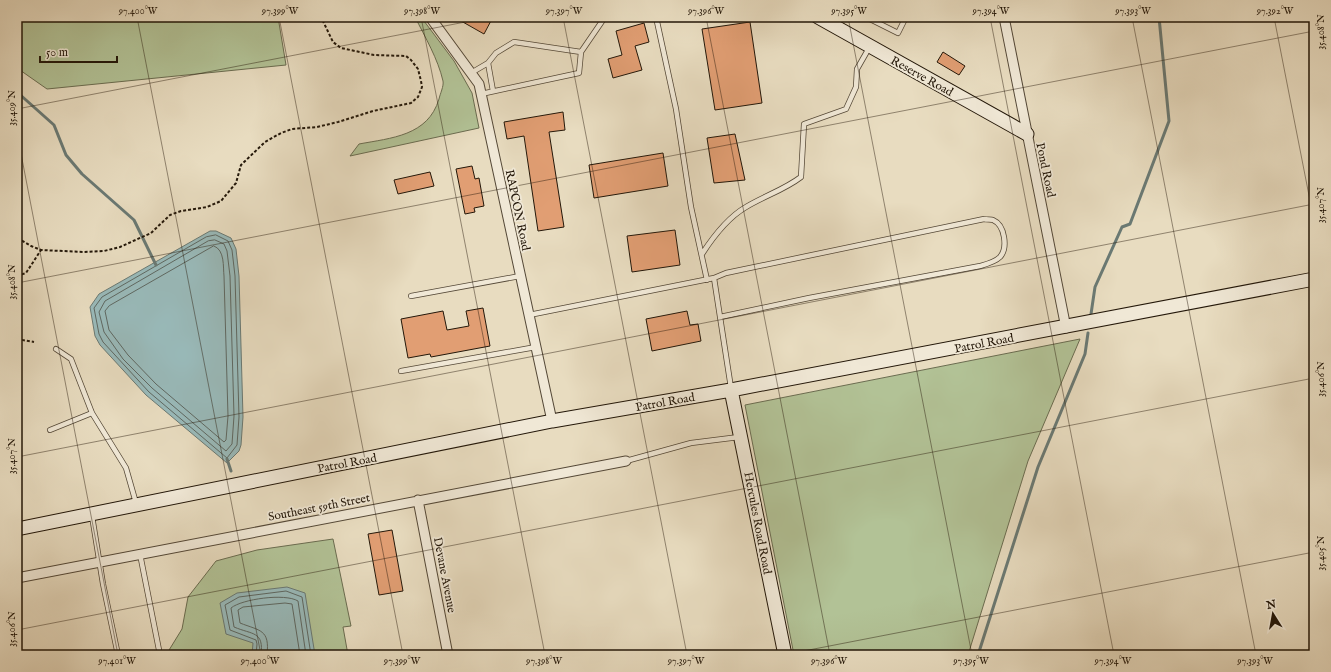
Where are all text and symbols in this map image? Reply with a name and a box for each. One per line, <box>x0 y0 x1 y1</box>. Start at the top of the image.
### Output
text: 97.400°W <box>118 5 158 18</box>
text: 97.399°W <box>261 5 299 18</box>
text: 97.398°W <box>403 5 440 18</box>
text: 97.397°W <box>545 5 583 18</box>
text: 97.396°W <box>687 5 725 18</box>
text: 97.395°W <box>830 5 867 18</box>
text: 97.394°W <box>972 5 1010 18</box>
text: 97.393°W <box>1114 5 1151 18</box>
text: 97.392°W <box>1256 5 1294 18</box>
text: 35.408°N <box>1315 14 1328 50</box>
scale bar <box>40 38 117 64</box>
text: 50 m <box>46 45 68 60</box>
street label: Reserve Road <box>888 53 956 100</box>
text: 35.409°N <box>6 90 19 126</box>
street label: Pond Road <box>1032 141 1059 199</box>
street label: RAPCON Road <box>502 168 534 253</box>
text: 35.407°N <box>1315 187 1328 223</box>
text: 35.408°N <box>6 264 19 300</box>
street label: Patrol Road <box>953 330 1016 357</box>
text: 35.406°N <box>1315 361 1328 397</box>
street label: Patrol Road <box>634 390 697 415</box>
text: 35.407°N <box>6 438 19 474</box>
street label: Patrol Road <box>316 450 379 477</box>
street label: Hercules Road Road <box>740 471 775 576</box>
street label: Southeast 59th Street <box>267 490 371 525</box>
text: 35.405°N <box>1315 535 1328 570</box>
street label: Devane Avenue <box>430 536 459 615</box>
north arrow <box>1253 594 1293 634</box>
text: N <box>1264 597 1278 613</box>
text: 35.406°N <box>6 611 19 647</box>
text: 97.401°W <box>97 655 136 668</box>
text: 97.400°W <box>240 655 280 668</box>
text: 97.399°W <box>383 655 421 668</box>
text: 97.398°W <box>525 655 562 668</box>
text: 97.397°W <box>667 655 705 668</box>
text: 97.396°W <box>810 655 848 668</box>
text: 97.395°W <box>952 655 989 668</box>
text: 97.394°W <box>1094 655 1132 668</box>
text: 97.393°W <box>1236 655 1273 668</box>

